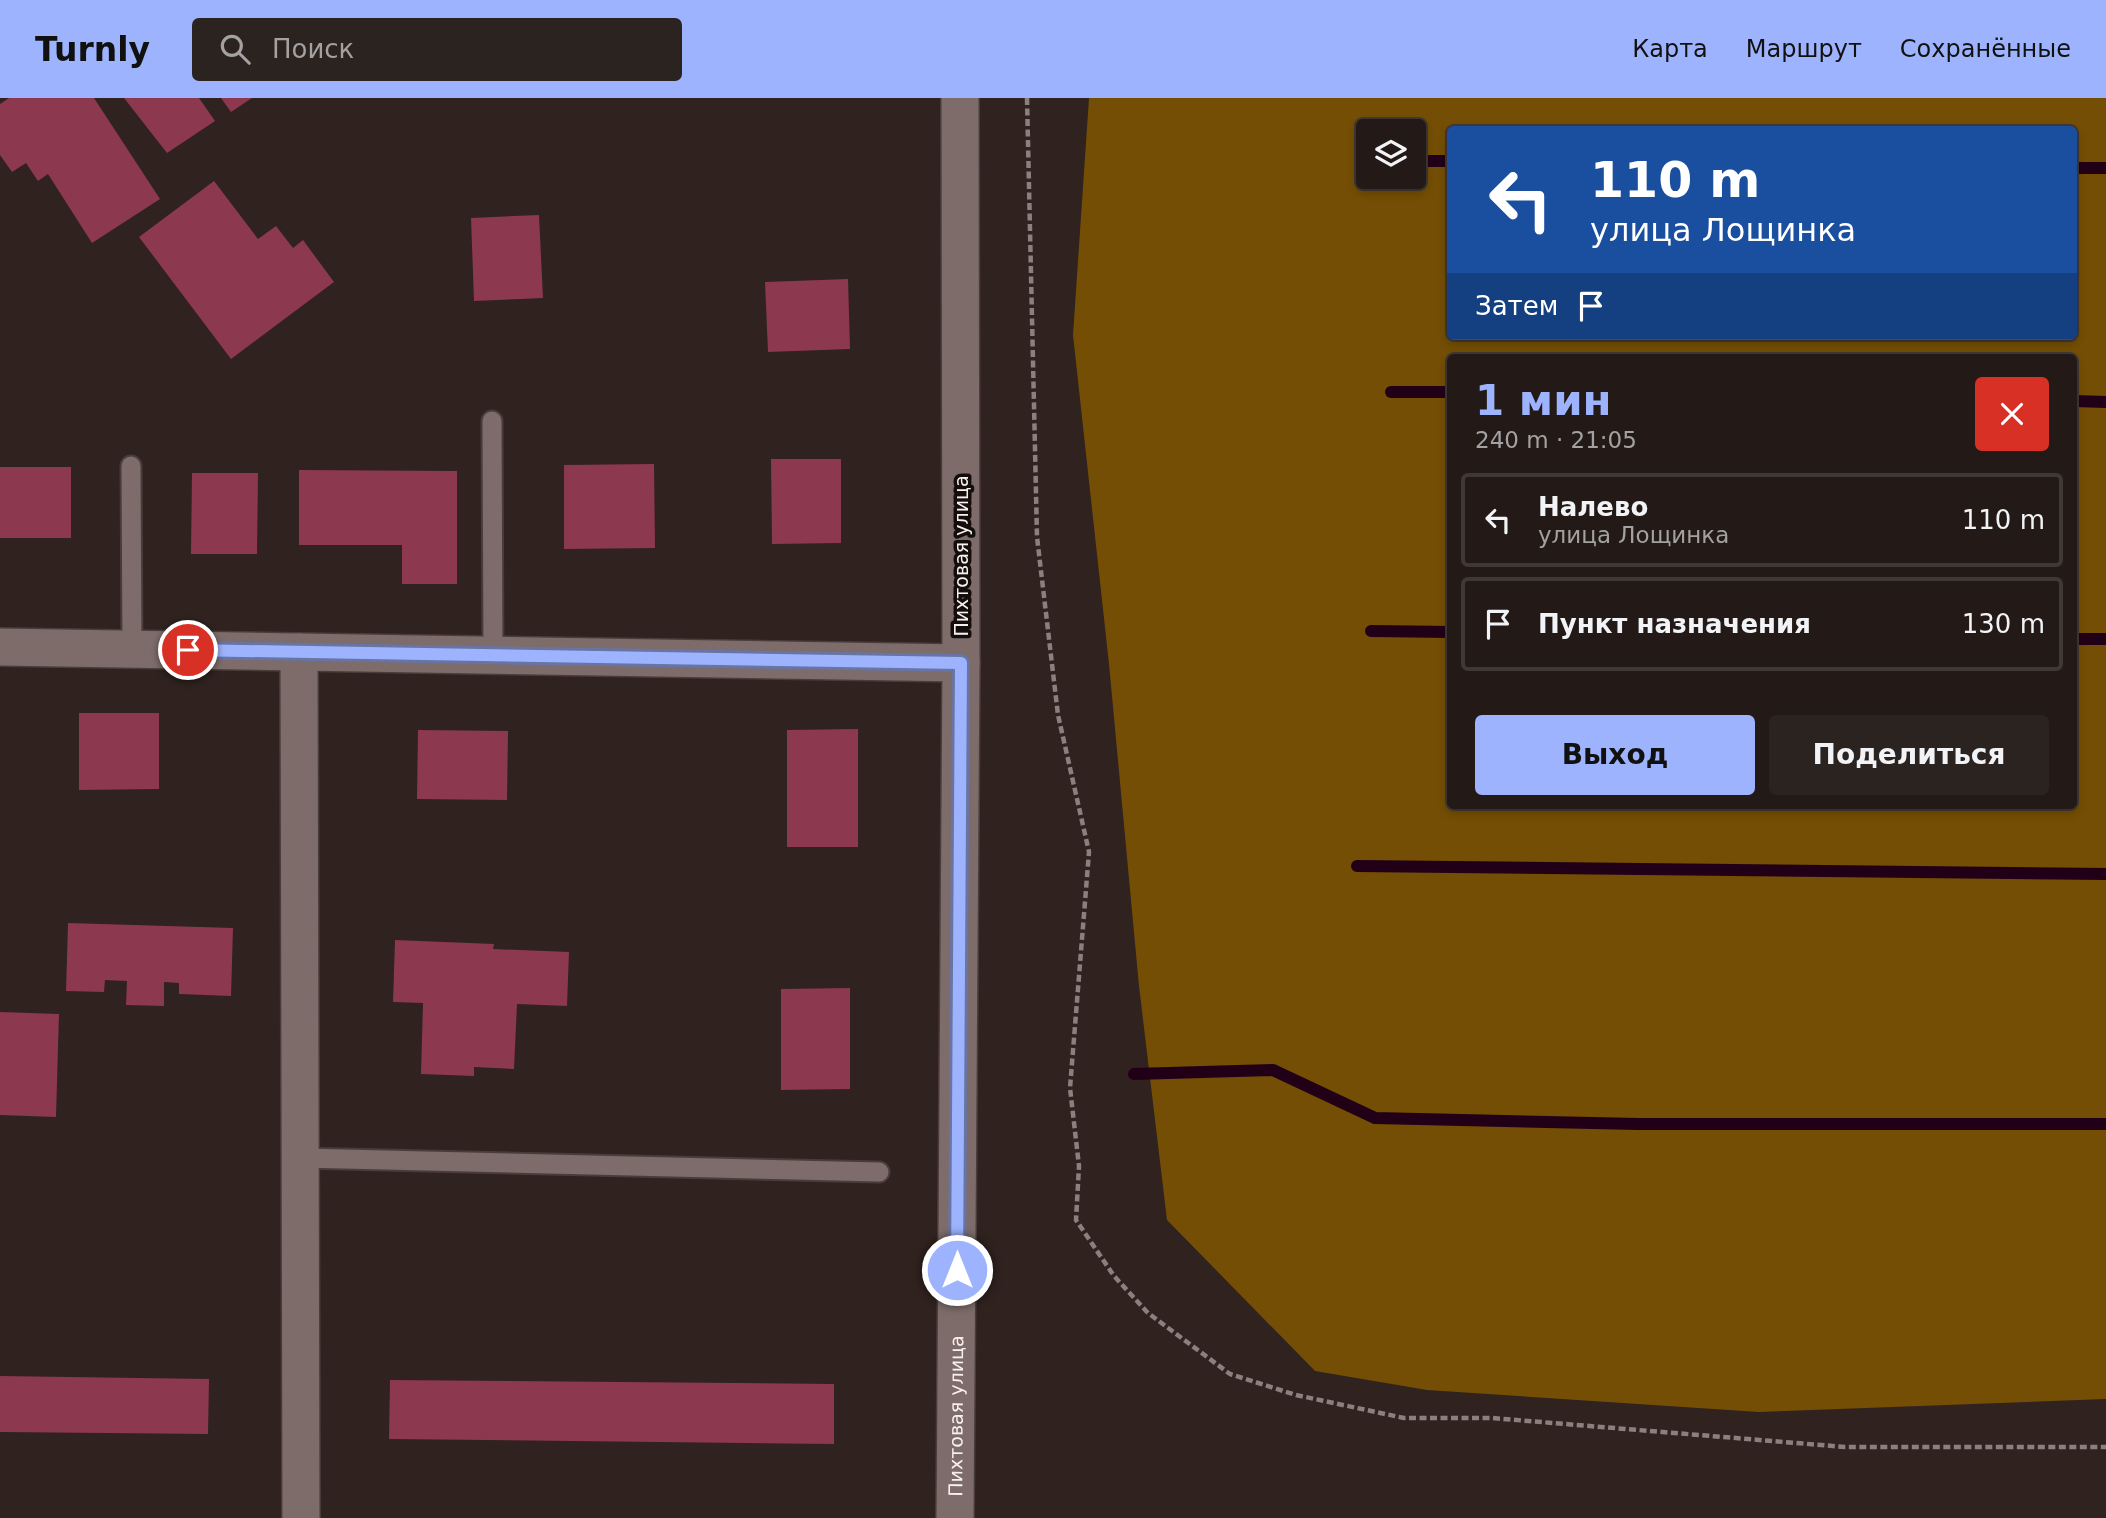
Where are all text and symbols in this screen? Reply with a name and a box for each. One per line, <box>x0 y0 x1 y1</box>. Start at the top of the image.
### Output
search box <box>192 18 682 81</box>
text: Turnly <box>35 30 150 69</box>
icon: search <box>216 30 254 68</box>
text: Поиск <box>272 34 354 64</box>
text: Карта <box>1632 35 1708 63</box>
text: Маршрут <box>1746 35 1862 63</box>
text: Сохранённые <box>1900 35 2071 63</box>
map controls <box>1356 119 1426 189</box>
button: layers <box>1356 119 1426 189</box>
text: 110 m <box>1590 152 1760 209</box>
icon: left <box>1475 154 1566 245</box>
text: улица Лощинка <box>1590 211 1856 249</box>
icon: arrive <box>1572 287 1610 325</box>
text: Затем <box>1475 291 1558 321</box>
text: 1 мин <box>1475 376 1612 425</box>
button: close <box>1975 377 2049 451</box>
text: 240 m · 21:05 <box>1475 427 1637 453</box>
street label: Пихтовая улица <box>950 475 972 637</box>
text: Налево <box>1538 492 1648 522</box>
icon: left <box>1479 501 1517 539</box>
text: 110 m <box>1962 505 2045 535</box>
text: улица Лощинка <box>1538 522 1729 548</box>
icon: arrive <box>1479 605 1517 643</box>
text: Пункт назначения <box>1538 609 1811 639</box>
text: 130 m <box>1962 609 2045 639</box>
pin <box>158 620 218 680</box>
icon: arrive <box>169 631 207 669</box>
button: Выход <box>1475 715 1755 795</box>
button: Поделиться <box>1769 715 2049 795</box>
position arrow <box>920 1233 994 1307</box>
street label: Пихтовая улица <box>944 1335 967 1497</box>

